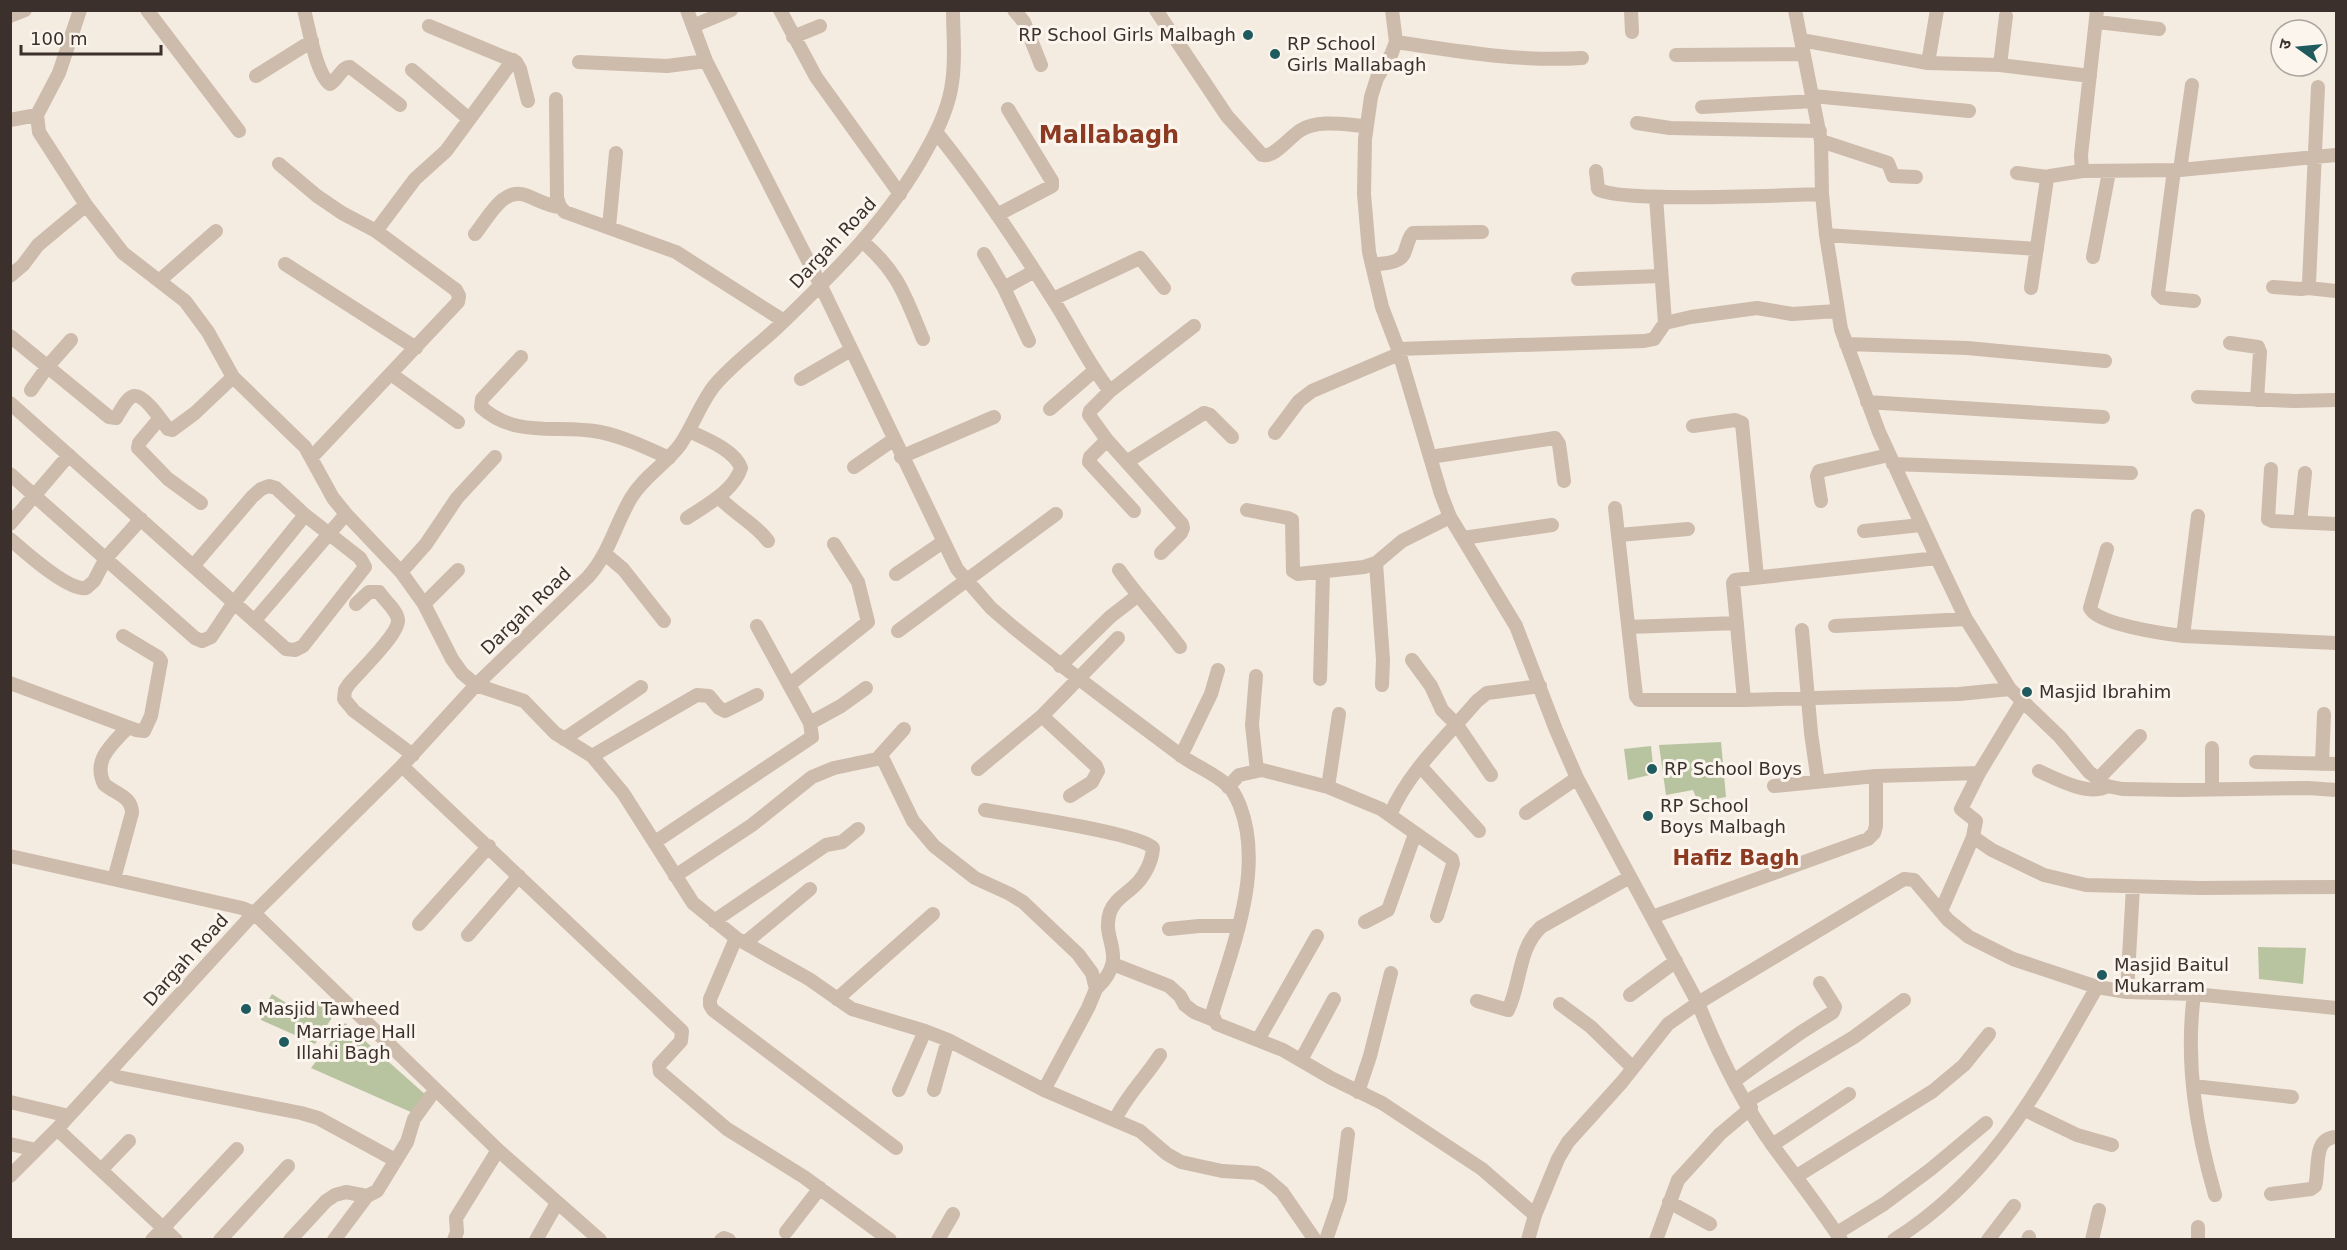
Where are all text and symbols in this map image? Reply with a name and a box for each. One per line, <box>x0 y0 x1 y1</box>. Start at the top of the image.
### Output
scale bar <box>21 18 160 56</box>
north arrow <box>2269 18 2329 78</box>
place label: RP School Girls Malbagh <box>1018 24 1236 45</box>
text: 100 m <box>30 28 88 49</box>
marker: RP School Girls Malbagh <box>1241 28 1255 42</box>
place label: RP School Girls Mallabagh <box>1287 33 1426 75</box>
text: उ <box>2275 37 2296 51</box>
marker: RP School Girls Mallabagh <box>1268 47 1282 61</box>
district label: Mallabagh <box>1039 121 1179 149</box>
street label: Dargah Road <box>785 193 880 293</box>
street label: Dargah Road <box>476 563 575 659</box>
place label: Masjid Ibrahim <box>2039 681 2171 702</box>
marker: Masjid Ibrahim <box>2020 685 2034 699</box>
place label: RP School Boys <box>1664 758 1802 779</box>
marker: RP School Boys <box>1645 762 1659 776</box>
place label: RP School Boys Malbagh <box>1660 795 1786 837</box>
marker: RP School Boys Malbagh <box>1641 809 1655 823</box>
district label: Hafiz Bagh <box>1672 846 1800 870</box>
street label: Dargah Road <box>139 909 232 1010</box>
place label: Masjid Baitul Mukarram <box>2114 954 2229 996</box>
marker: Masjid Baitul Mukarram <box>2095 968 2109 982</box>
place label: Masjid Tawheed <box>258 998 400 1019</box>
marker: Masjid Tawheed <box>239 1002 253 1016</box>
place label: Marriage Hall Illahi Bagh <box>296 1021 416 1063</box>
marker: Marriage Hall Illahi Bagh <box>277 1035 291 1049</box>

